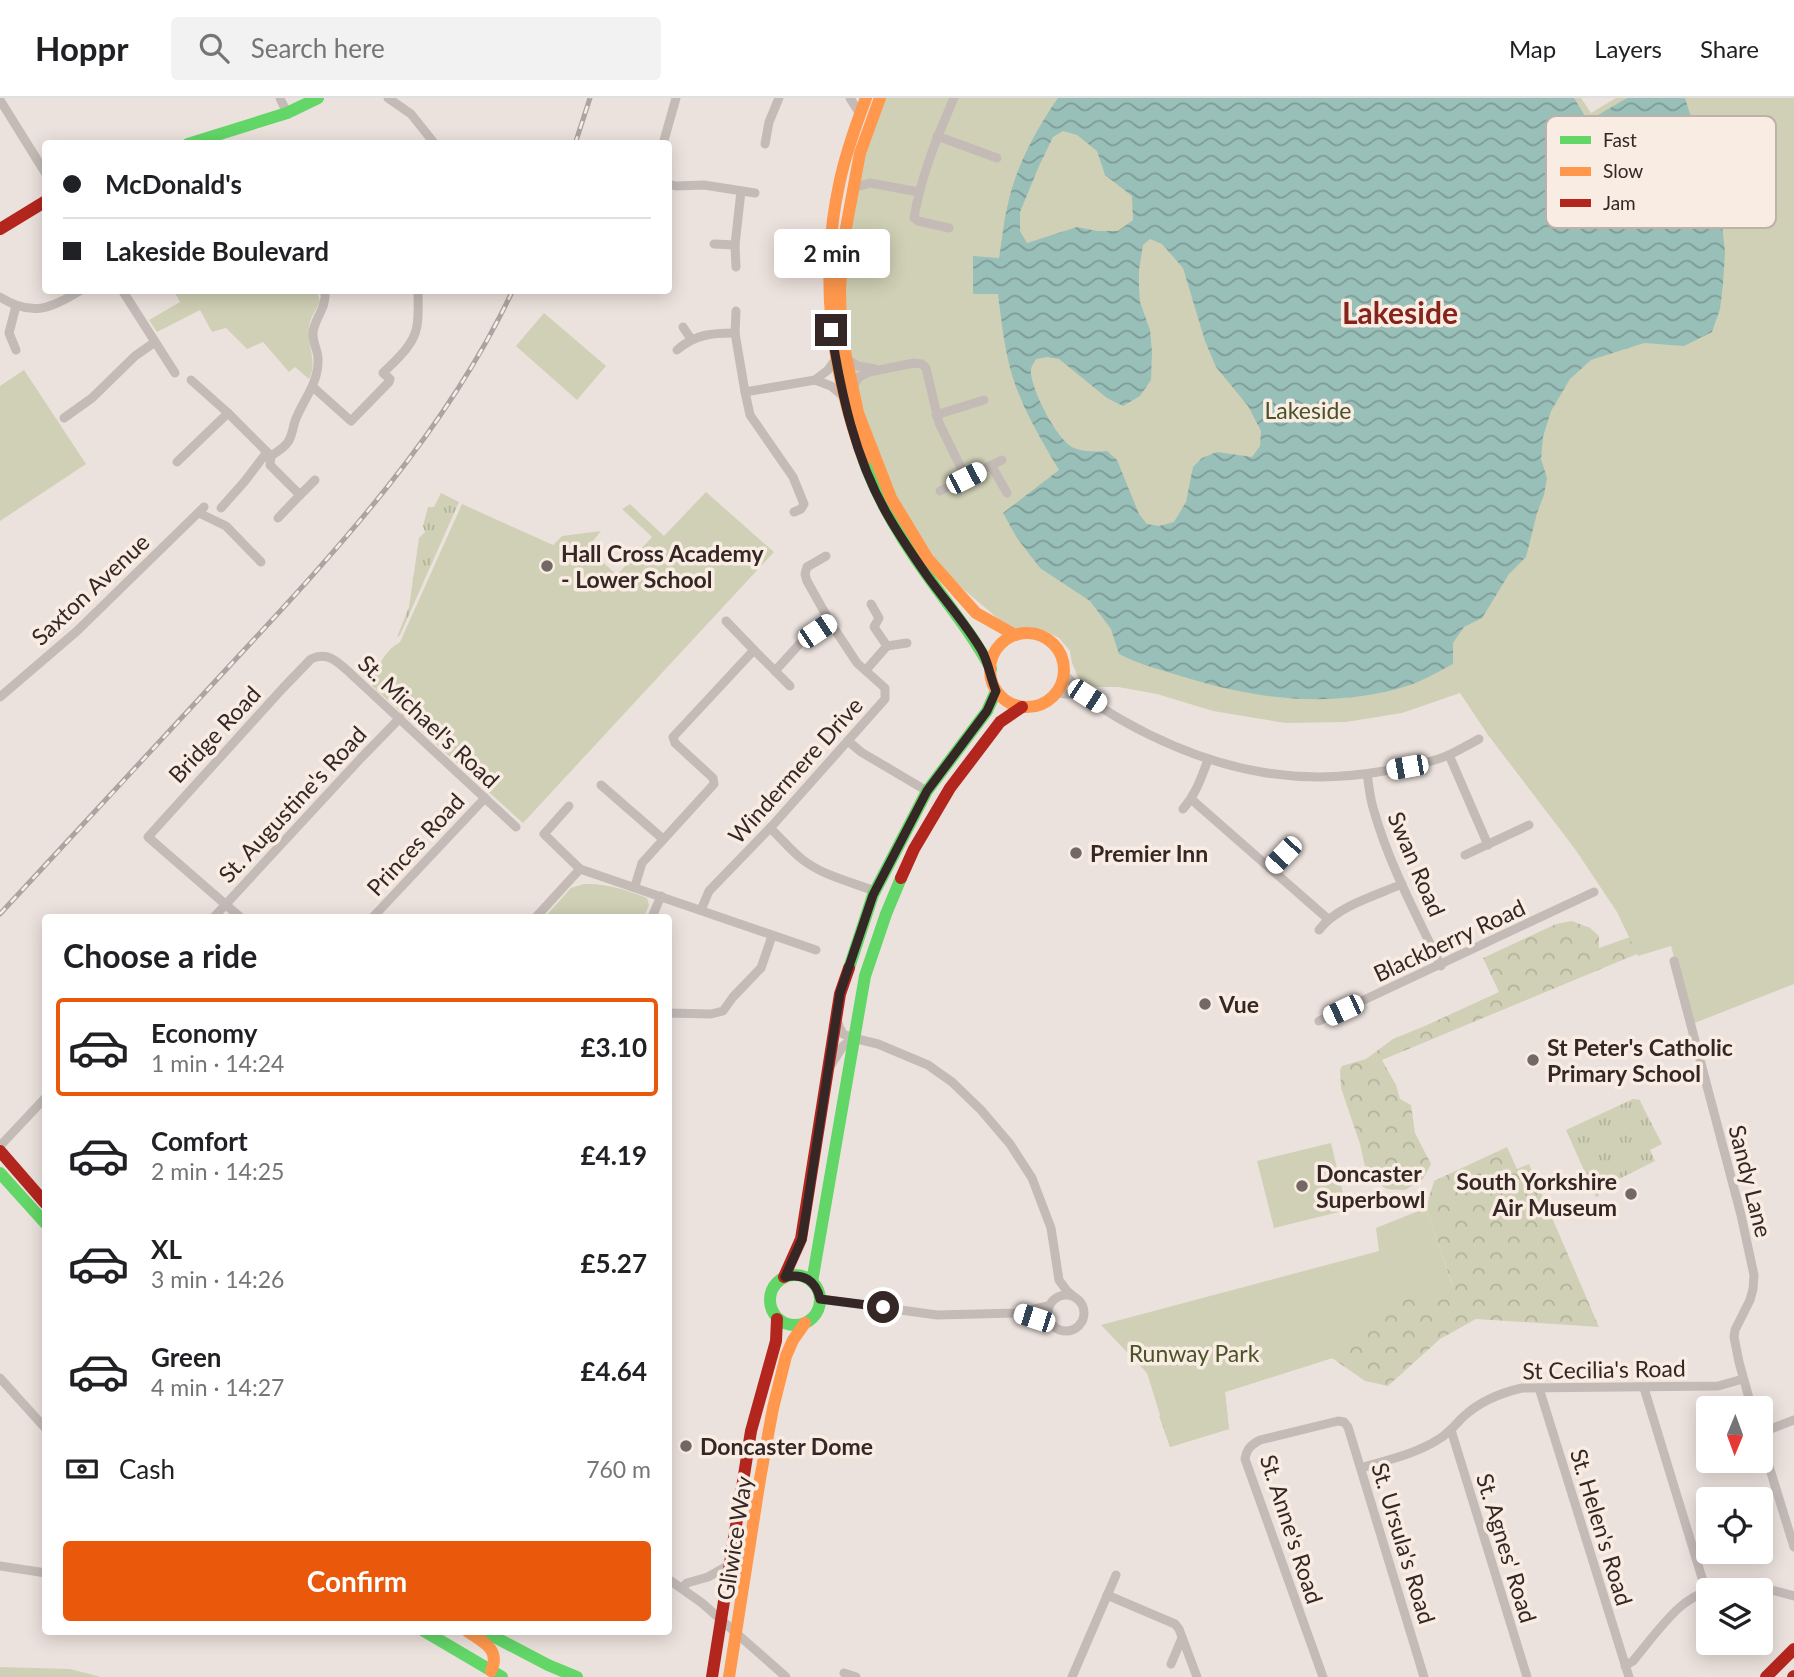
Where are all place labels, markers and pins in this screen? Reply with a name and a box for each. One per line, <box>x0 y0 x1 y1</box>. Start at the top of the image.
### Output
place label: Hall Cross Academy - Lower School <box>561 539 764 593</box>
marker: Hall Cross Academy - Lower School <box>539 558 555 574</box>
place label: Premier Inn <box>1090 839 1208 867</box>
marker: Premier Inn <box>1068 845 1084 861</box>
place label: Vue <box>1218 990 1259 1018</box>
marker: Vue <box>1197 996 1213 1012</box>
place label: St Peter's Catholic Primary School <box>1547 1033 1733 1087</box>
marker: St Peter's Catholic Primary School <box>1525 1052 1541 1068</box>
place label: Doncaster Superbowl <box>1316 1159 1426 1213</box>
place label: South Yorkshire Air Museum <box>1456 1167 1617 1221</box>
marker: Doncaster Superbowl <box>1294 1178 1310 1194</box>
marker: South Yorkshire Air Museum <box>1623 1186 1639 1202</box>
place label: Doncaster Dome <box>700 1432 873 1460</box>
marker: Doncaster Dome <box>678 1438 694 1454</box>

